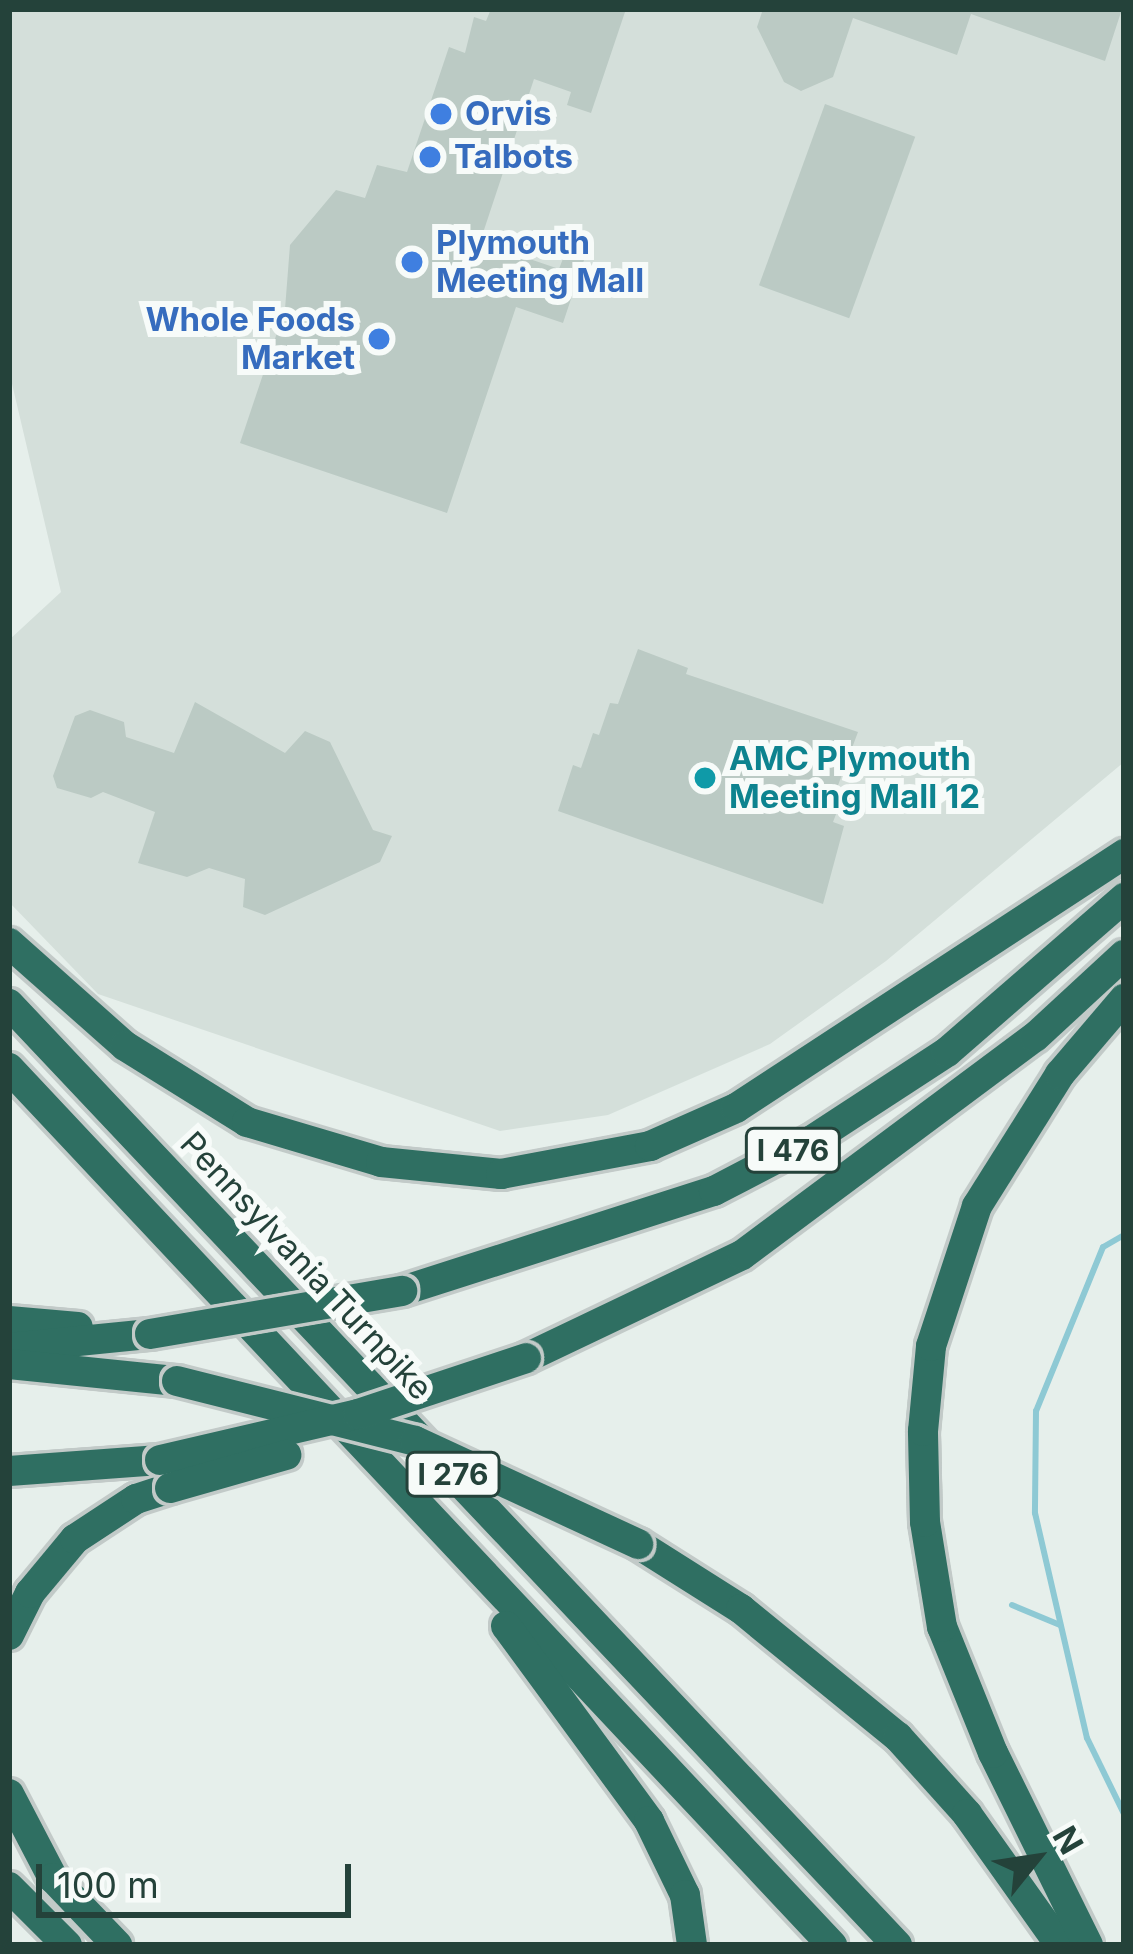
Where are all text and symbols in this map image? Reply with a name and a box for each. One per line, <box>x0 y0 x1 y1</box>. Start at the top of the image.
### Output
place label: Orvis <box>465 94 552 134</box>
marker: Orvis <box>428 101 454 127</box>
place label: Talbots <box>454 137 573 177</box>
marker: Talbots <box>417 144 443 170</box>
place label: Plymouth Meeting Mall <box>436 223 644 301</box>
marker: Plymouth Meeting Mall <box>399 249 425 275</box>
place label: Whole Foods Market <box>145 300 355 378</box>
marker: Whole Foods Market <box>366 326 392 352</box>
place label: AMC Plymouth Meeting Mall 12 <box>729 739 980 817</box>
marker: AMC Plymouth Meeting Mall 12 <box>692 765 718 791</box>
street label: Pennsylvania Turnpike <box>172 1124 440 1408</box>
road number: I 476 <box>742 1126 844 1174</box>
road number: I 276 <box>405 1450 501 1498</box>
north arrow <box>977 1798 1097 1918</box>
text: N <box>1045 1819 1092 1861</box>
scale bar <box>42 1840 357 1914</box>
text: 100 m <box>57 1863 159 1907</box>

